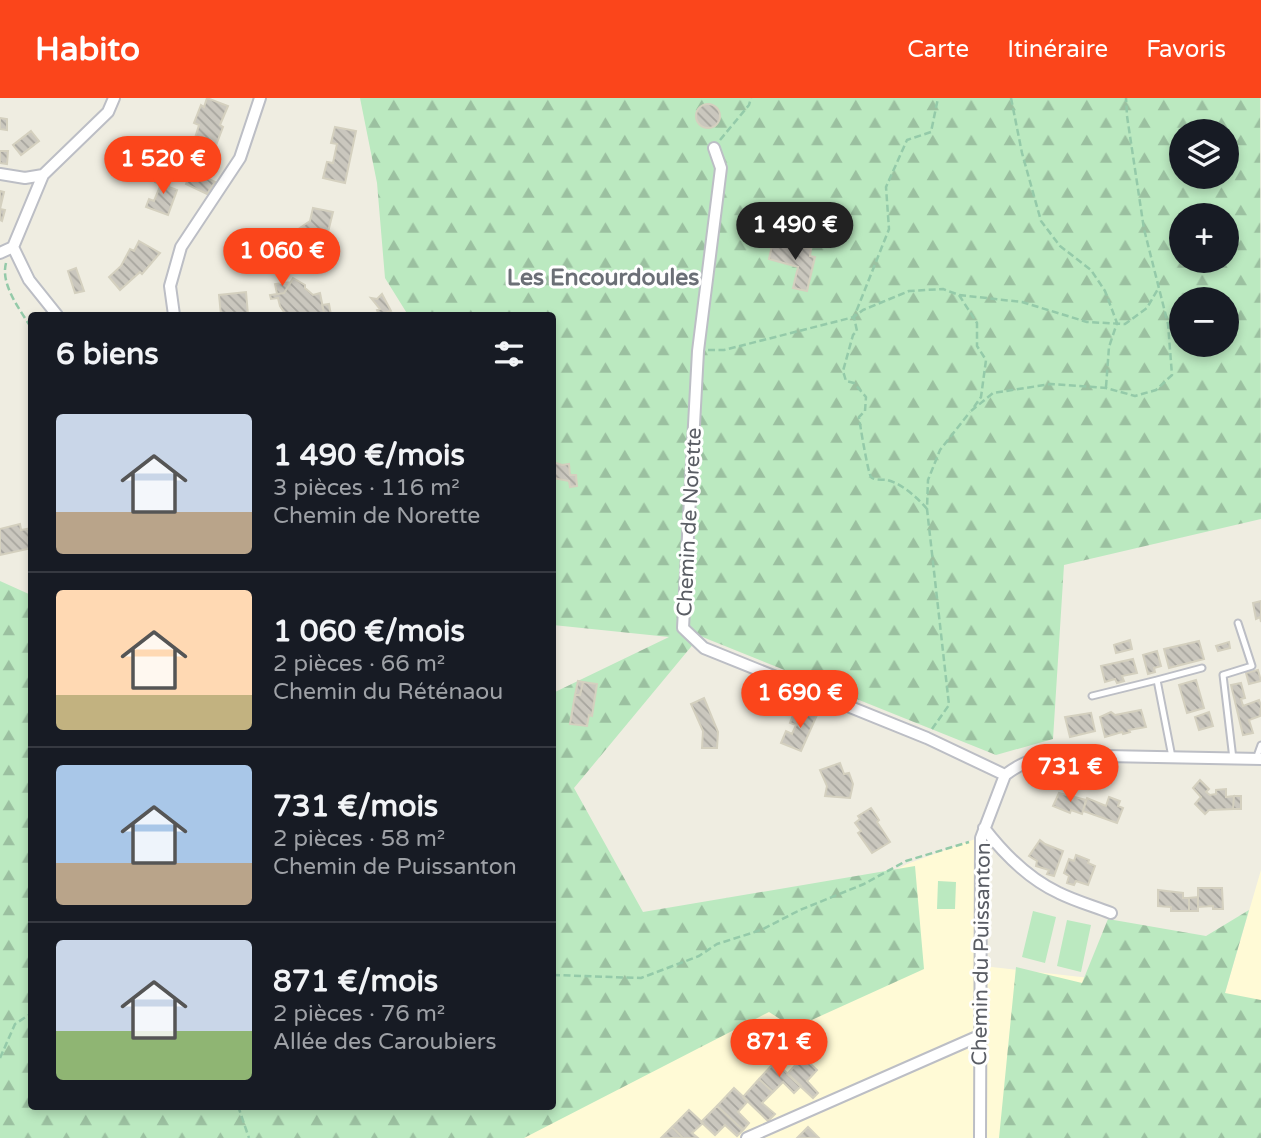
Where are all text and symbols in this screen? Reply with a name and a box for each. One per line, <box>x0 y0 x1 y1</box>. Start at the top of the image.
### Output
text: Habito <box>35 30 140 69</box>
text: Carte <box>907 35 969 64</box>
text: Itinéraire <box>1007 35 1108 64</box>
text: Favoris <box>1146 35 1226 64</box>
map controls <box>1169 119 1239 357</box>
button: layers <box>1169 119 1239 189</box>
pin: 1 520 € <box>98 136 228 196</box>
text: 1 520 € <box>120 145 206 173</box>
pin: 1 490 € <box>730 202 860 262</box>
button: + <box>1169 203 1239 273</box>
text: 1 490 € <box>752 211 838 239</box>
pin: 1 060 € <box>217 228 347 288</box>
text: 1 060 € <box>239 237 325 265</box>
district label: Les Encourdoules <box>507 264 699 292</box>
button: − <box>1169 287 1239 357</box>
icon: filters <box>490 335 528 373</box>
text: 6 biens <box>56 336 159 373</box>
street label: Chemin de Norette <box>672 427 707 617</box>
text: 1 490 €/mois <box>273 437 465 474</box>
icon: home <box>112 442 196 526</box>
text: 3 pièces · 116 m² <box>273 474 460 502</box>
text: Chemin de Norette <box>273 502 480 530</box>
text: 1 060 €/mois <box>273 613 465 650</box>
icon: home <box>112 618 196 702</box>
text: 2 pièces · 66 m² <box>273 650 445 678</box>
pin: 1 690 € <box>735 670 865 730</box>
text: Chemin du Réténaou <box>273 678 503 706</box>
text: 1 690 € <box>757 679 843 707</box>
pin: 731 € <box>1021 744 1119 804</box>
text: 731 € <box>1038 753 1103 781</box>
text: 731 €/mois <box>273 788 438 825</box>
icon: home <box>112 793 196 877</box>
text: 2 pièces · 58 m² <box>273 825 445 853</box>
street label: Chemin du Puissanton <box>967 842 996 1066</box>
text: Chemin de Puissanton <box>273 853 517 881</box>
text: 871 €/mois <box>273 963 438 1000</box>
icon: home <box>112 968 196 1052</box>
text: 2 pièces · 76 m² <box>273 1000 445 1028</box>
pin: 871 € <box>730 1020 828 1079</box>
text: Allée des Caroubiers <box>273 1028 497 1056</box>
text: 871 € <box>747 1028 812 1056</box>

